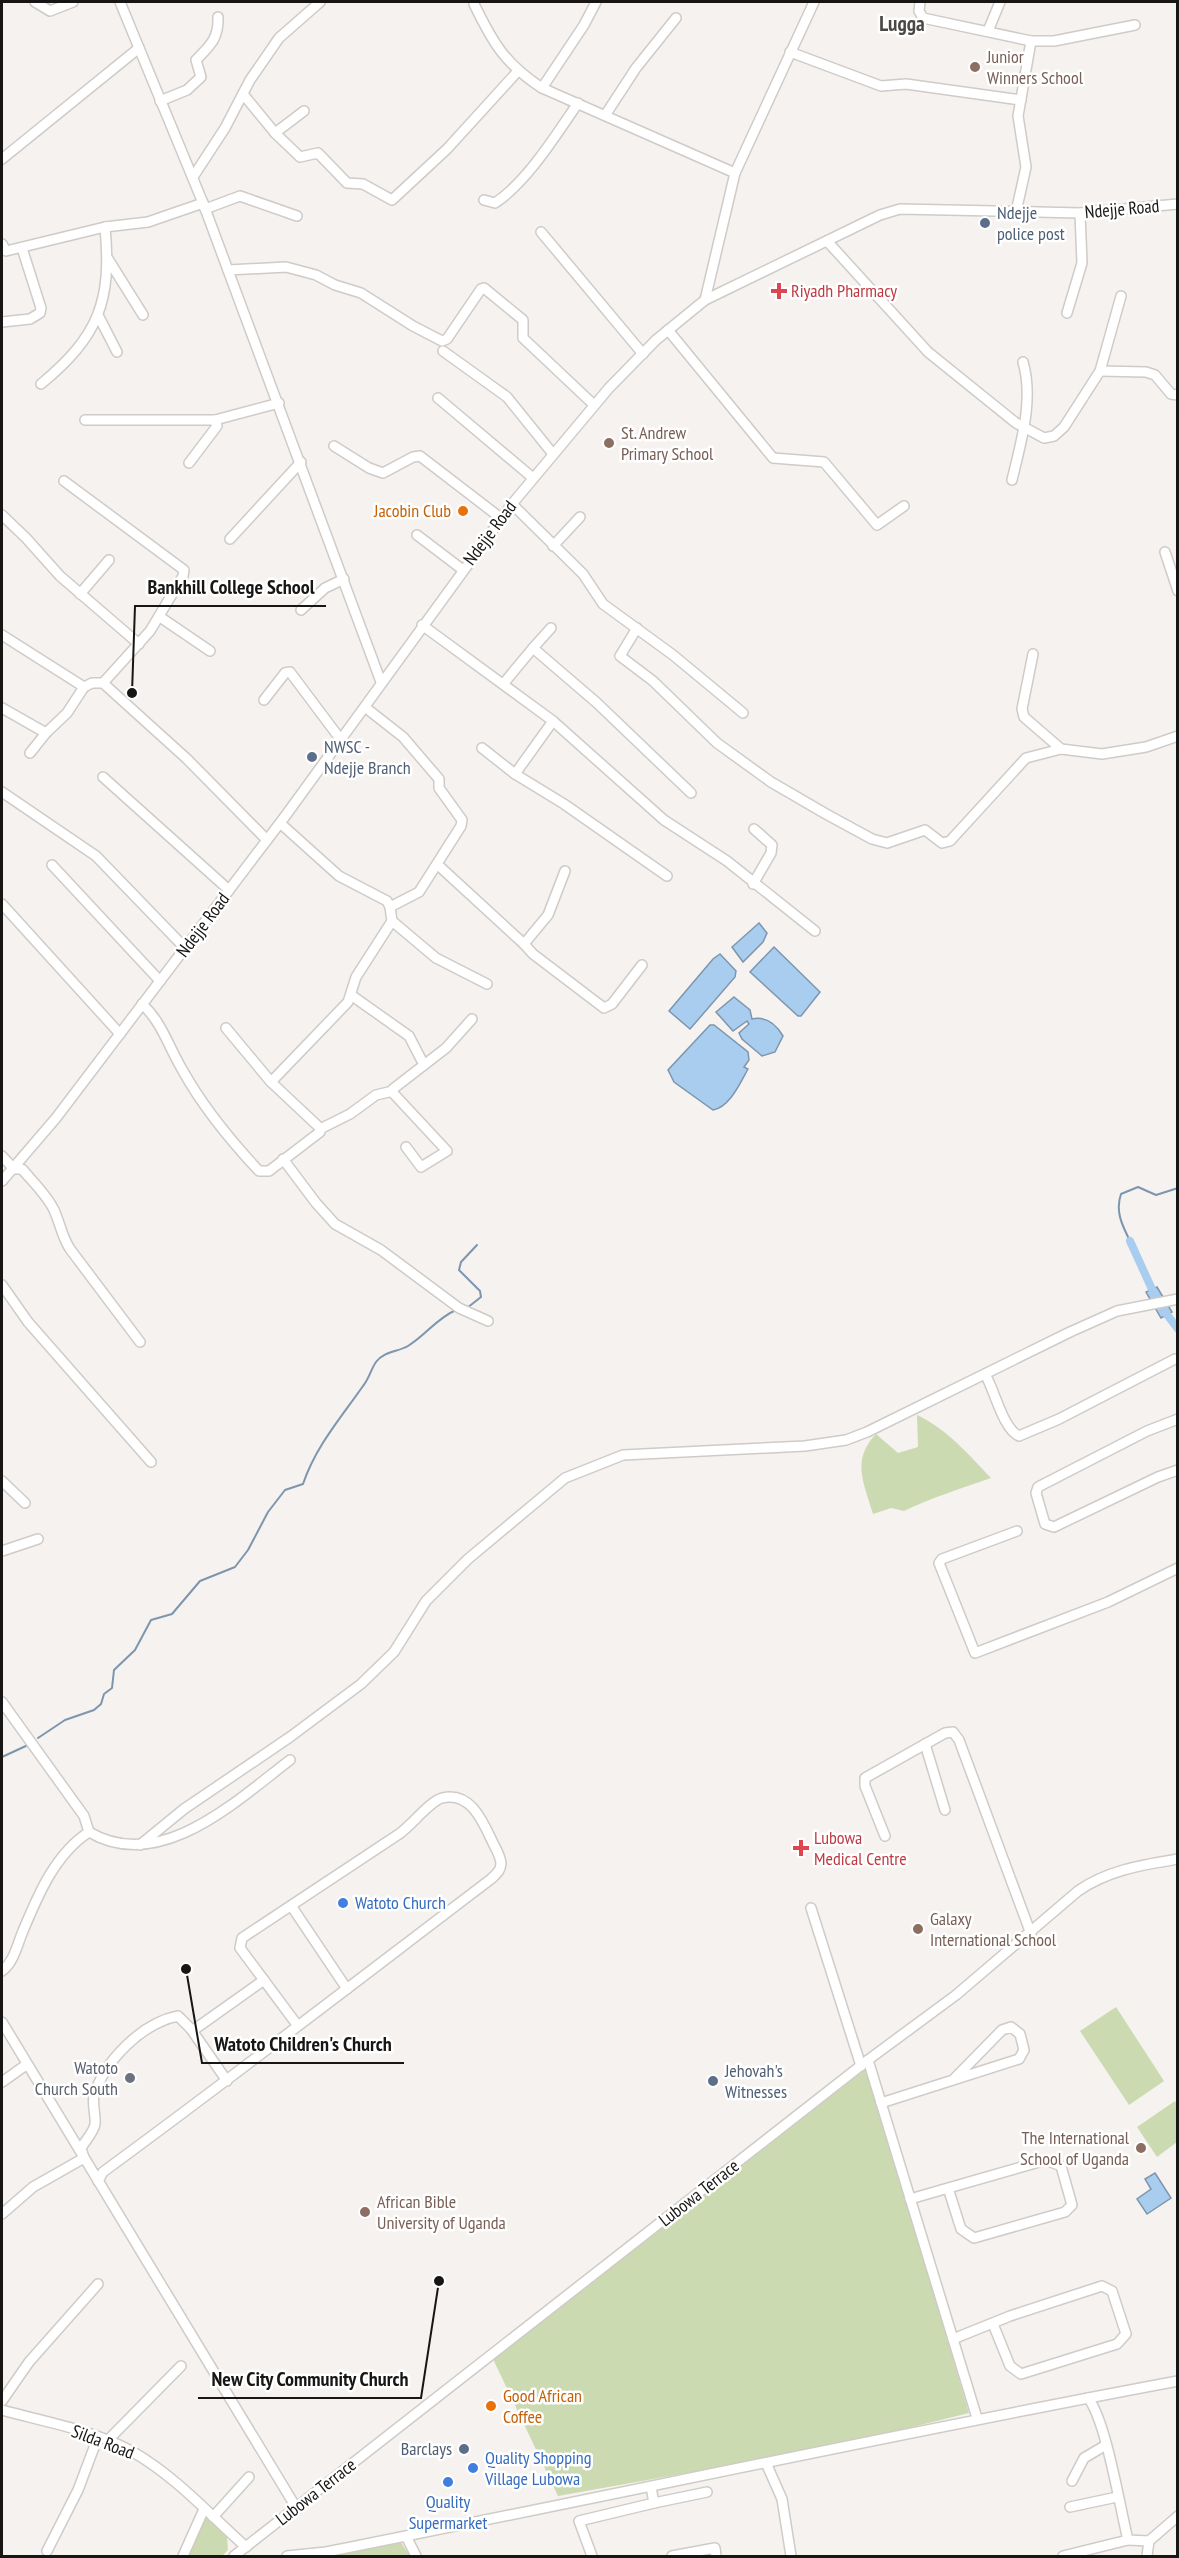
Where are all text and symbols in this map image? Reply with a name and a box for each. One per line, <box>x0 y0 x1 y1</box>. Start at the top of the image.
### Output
district label: Lugga <box>879 10 925 37</box>
place label: Junior Winners School <box>986 45 1084 89</box>
marker: Junior Winners School <box>968 60 982 74</box>
street label: Ndejje Road <box>1084 194 1160 223</box>
place label: Ndejje police post <box>997 201 1065 245</box>
marker: Ndejje police post <box>978 216 992 230</box>
place label: Riyadh Pharmacy <box>791 279 897 302</box>
marker: Riyadh Pharmacy <box>772 284 786 298</box>
place label: St. Andrew Primary School <box>621 421 714 465</box>
marker: St. Andrew Primary School <box>602 436 616 450</box>
street label: Ndejje Road <box>458 496 521 569</box>
place label: Jacobin Club <box>373 499 451 522</box>
marker: Jacobin Club <box>456 504 470 518</box>
callout: Bankhill College School <box>135 568 326 606</box>
text: Bankhill College School <box>147 574 315 600</box>
place label: NWSC - Ndejje Branch <box>324 735 411 779</box>
marker: NWSC - Ndejje Branch <box>305 750 319 764</box>
street label: Ndejje Road <box>171 888 234 961</box>
place label: Lubowa Medical Centre <box>814 1826 907 1870</box>
marker: Lubowa Medical Centre <box>792 1839 810 1857</box>
place label: Watoto Church <box>355 1891 446 1914</box>
marker: Watoto Church <box>336 1896 350 1910</box>
place label: Galaxy International School <box>930 1907 1057 1951</box>
marker: Galaxy International School <box>911 1922 925 1936</box>
callout: Watoto Children's Church <box>202 2025 404 2063</box>
text: Watoto Children's Church <box>213 2031 392 2057</box>
place label: Watoto Church South <box>35 2056 118 2100</box>
place label: Jehovah's Witnesses <box>724 2059 787 2103</box>
marker: Watoto Church South <box>123 2071 137 2085</box>
marker: Jehovah's Witnesses <box>706 2074 720 2088</box>
place label: The International School of Uganda <box>1020 2126 1130 2170</box>
marker: The International School of Uganda <box>1134 2141 1148 2155</box>
street label: Lubowa Terrace <box>654 2154 744 2231</box>
place label: African Bible University of Uganda <box>377 2190 506 2234</box>
marker: African Bible University of Uganda <box>358 2205 372 2219</box>
callout: New City Community Church <box>198 2360 421 2398</box>
text: New City Community Church <box>212 2366 408 2392</box>
place label: Good African Coffee <box>503 2384 582 2428</box>
marker: Good African Coffee <box>484 2399 498 2413</box>
street label: Silda Road <box>69 2419 138 2464</box>
place label: Barclays <box>401 2437 452 2460</box>
marker: Barclays <box>457 2442 471 2456</box>
place label: Quality Shopping Village Lubowa <box>484 2446 592 2490</box>
street label: Lubowa Terrace <box>271 2453 361 2530</box>
marker: Quality Shopping Village Lubowa <box>466 2461 480 2475</box>
marker: Quality Supermarket <box>441 2475 455 2489</box>
place label: Quality Supermarket <box>409 2490 487 2534</box>

